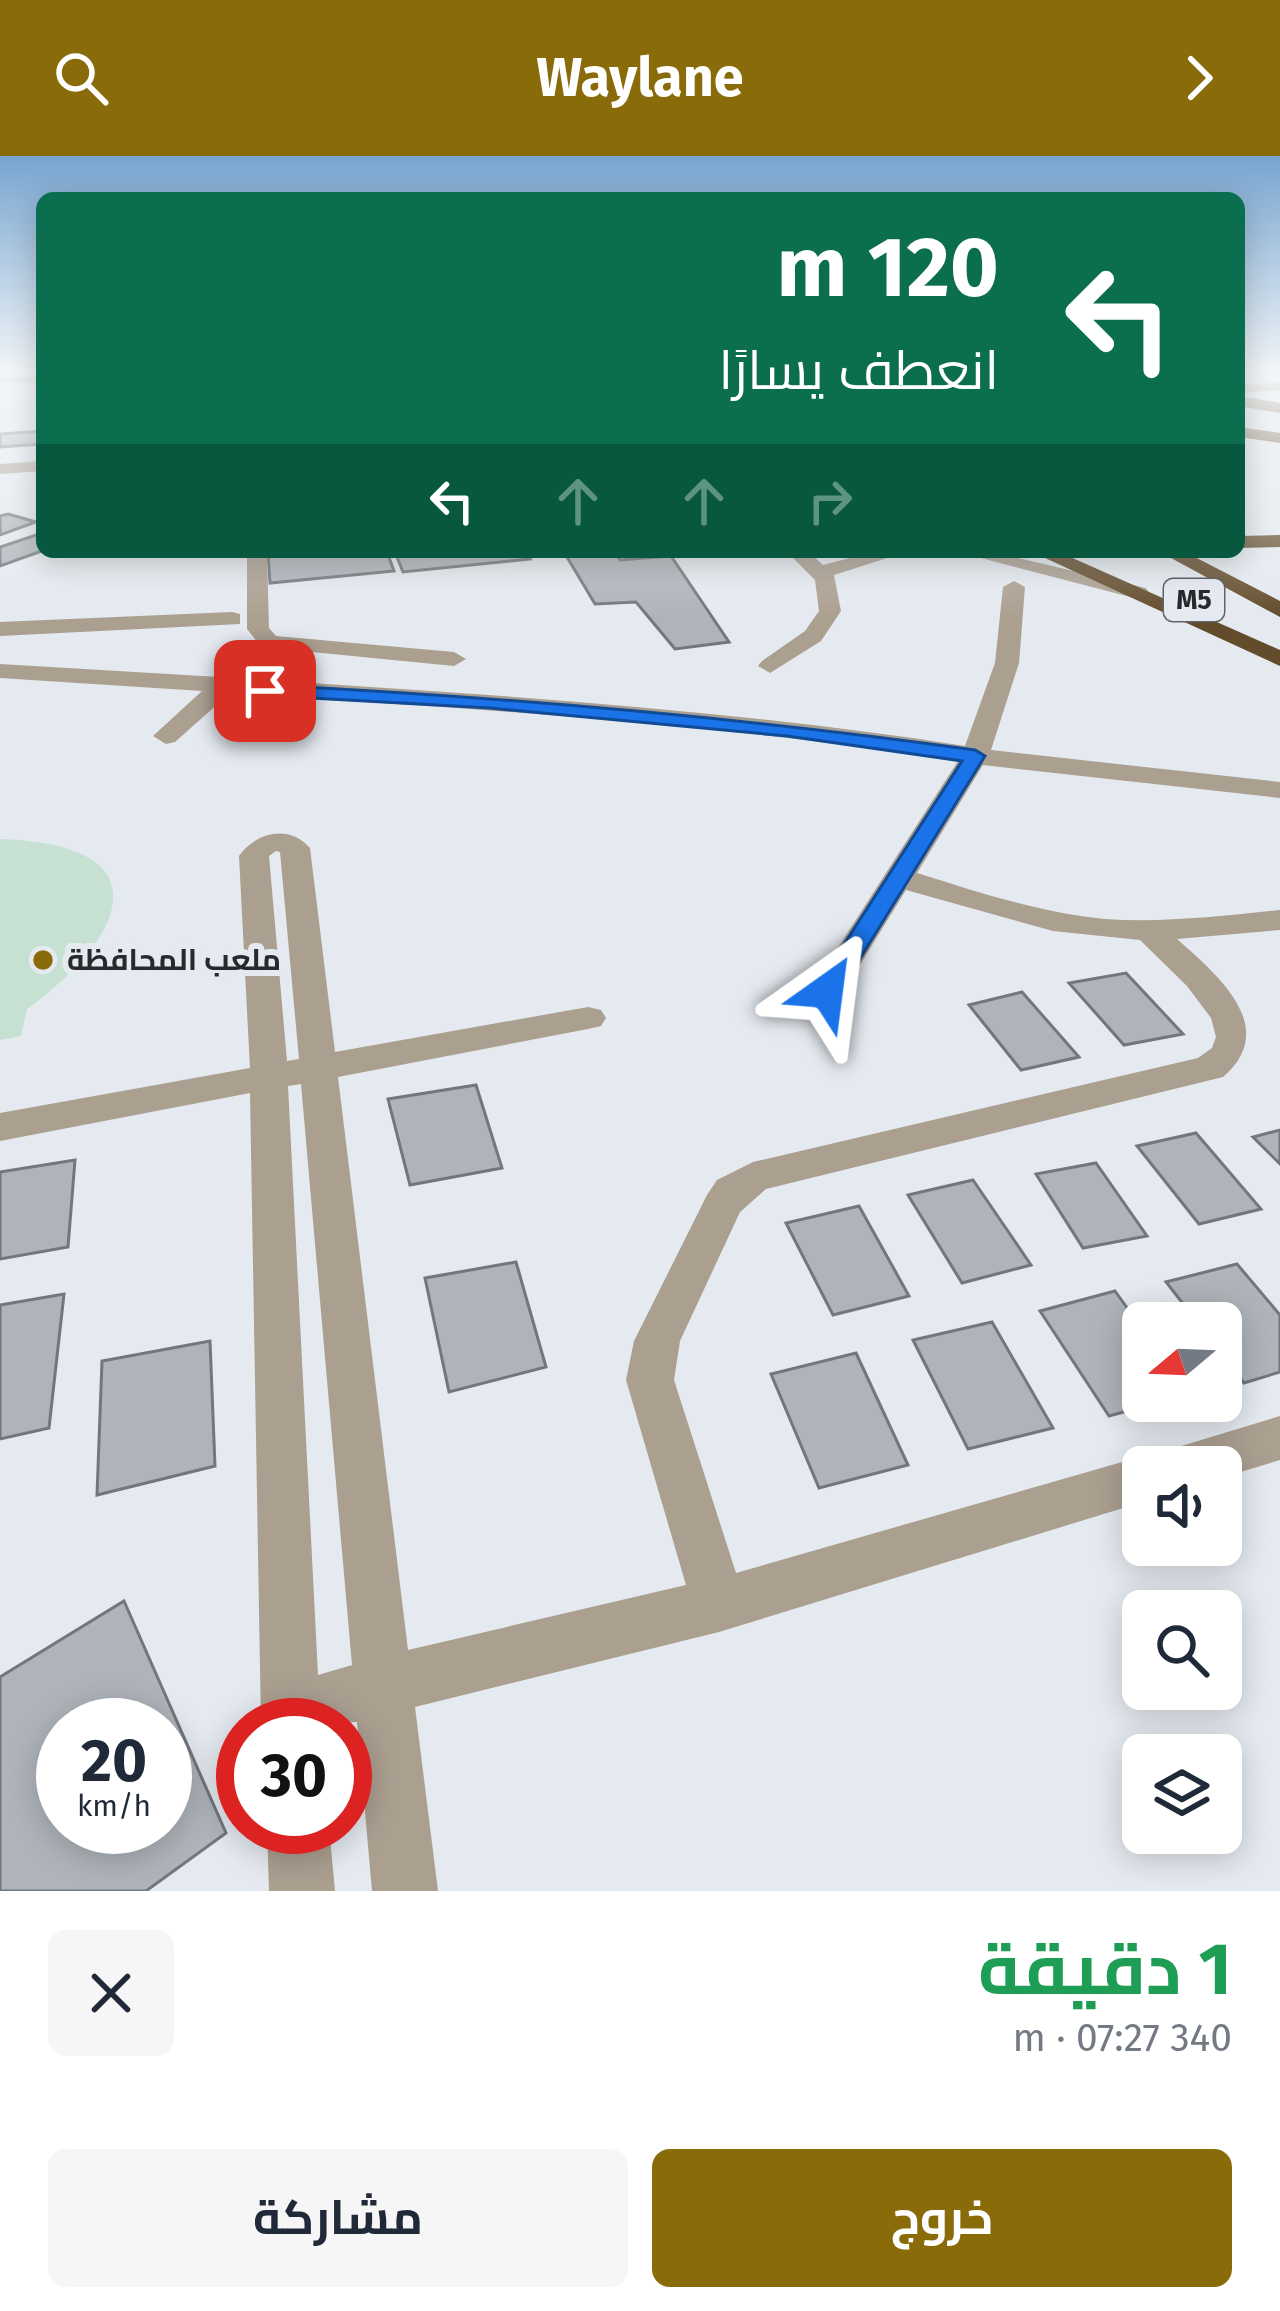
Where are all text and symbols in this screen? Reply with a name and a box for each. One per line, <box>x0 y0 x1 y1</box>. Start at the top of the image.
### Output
icon: search <box>48 45 114 111</box>
icon: forward <box>1166 45 1232 111</box>
text: Waylane <box>536 46 744 110</box>
text: 120 m <box>777 217 999 318</box>
icon: left <box>1041 240 1197 396</box>
text: انعطف يسارًا <box>718 339 999 403</box>
icon: left <box>419 468 485 534</box>
icon: ahead <box>545 468 611 534</box>
icon: ahead <box>671 468 737 534</box>
icon: right <box>797 468 863 534</box>
road number: M5 <box>1164 579 1224 621</box>
pin <box>214 640 316 742</box>
icon: arrive <box>232 658 298 724</box>
position arrow <box>764 928 890 1054</box>
place label: ملعب المحافظة <box>67 942 281 978</box>
marker: ملعب المحافظة <box>30 947 56 973</box>
north arrow <box>1122 1302 1242 1422</box>
map controls <box>1122 1302 1242 1854</box>
button: sound <box>1122 1446 1242 1566</box>
button: search <box>1122 1590 1242 1710</box>
speed limit sign: 30 <box>216 1698 372 1854</box>
text: 20 <box>81 1725 147 1797</box>
button: layers <box>1122 1734 1242 1854</box>
text: km/h <box>77 1788 151 1824</box>
text: 1 دقيقة <box>978 1927 1232 2013</box>
button: close <box>48 1930 174 2056</box>
text: 340 m · 07:27 <box>1013 2015 1232 2061</box>
button: مشاركة <box>48 2149 628 2287</box>
button: خروج <box>652 2149 1232 2287</box>

